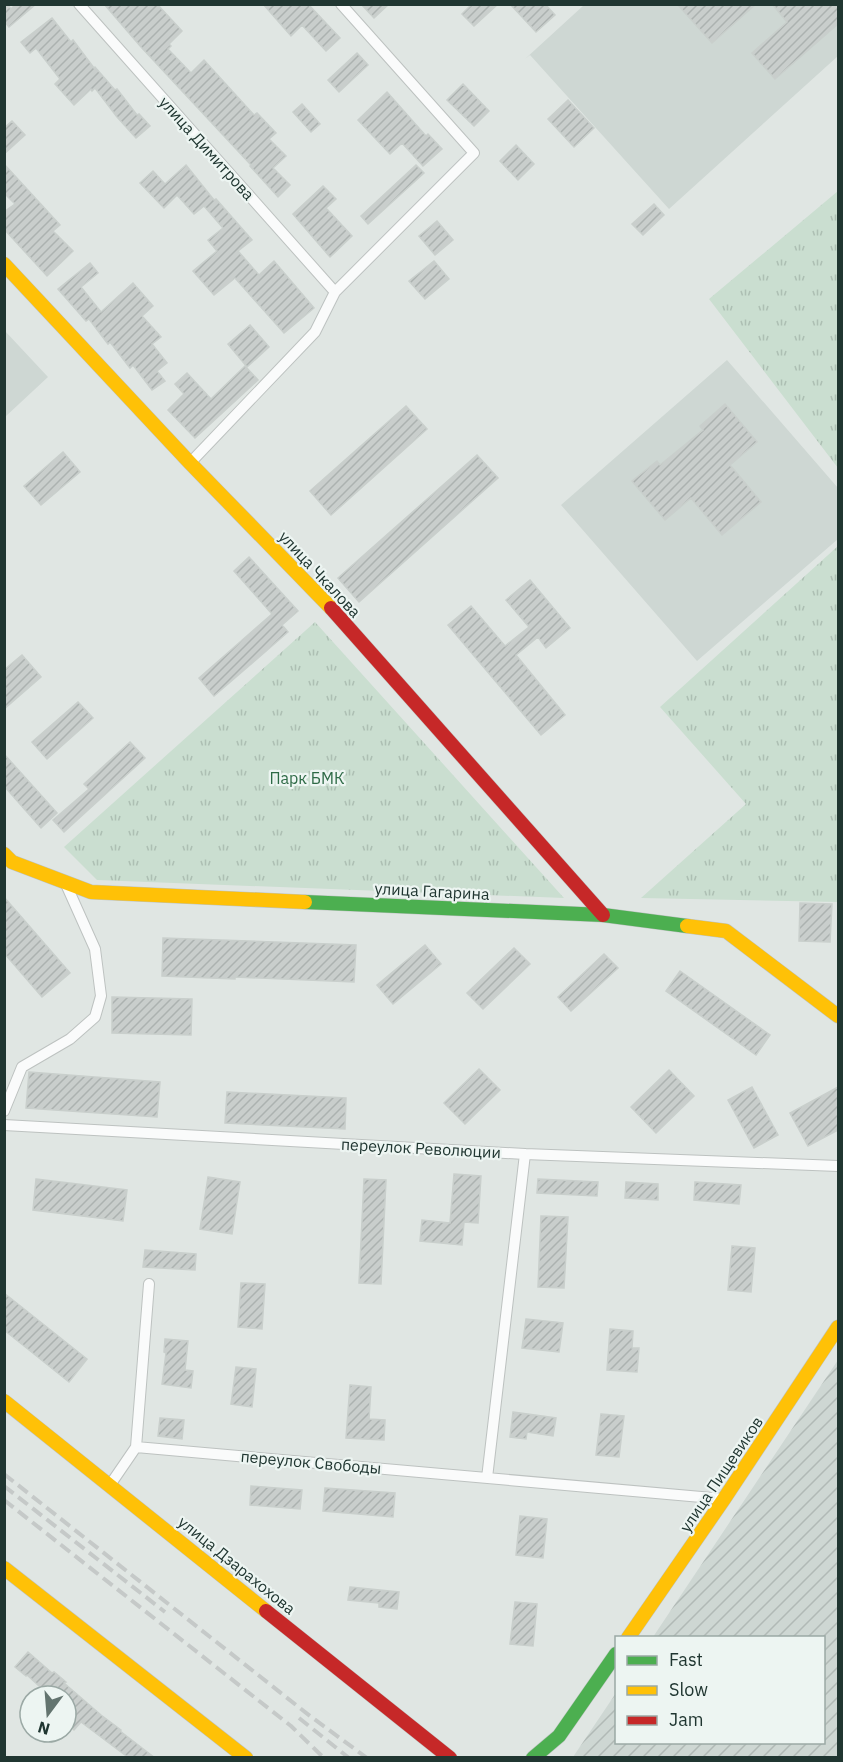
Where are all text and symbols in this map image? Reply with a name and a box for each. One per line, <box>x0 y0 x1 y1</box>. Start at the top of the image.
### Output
street label: улица Димитрова <box>155 92 259 204</box>
street label: улица Чкалова <box>275 527 366 622</box>
park label: Парк БМК <box>269 768 345 788</box>
street label: улица Гагарина <box>374 878 490 904</box>
street label: переулок Революции <box>340 1134 502 1162</box>
street label: улица Пищевиков <box>675 1412 767 1536</box>
street label: переулок Свободы <box>240 1446 382 1478</box>
street label: улица Дзарахохова <box>174 1512 300 1619</box>
legend <box>615 1636 825 1744</box>
text: Fast <box>669 1648 703 1671</box>
text: Slow <box>669 1678 708 1701</box>
north arrow <box>18 1684 78 1744</box>
text: Jam <box>669 1708 704 1731</box>
text: N <box>36 1717 52 1740</box>

